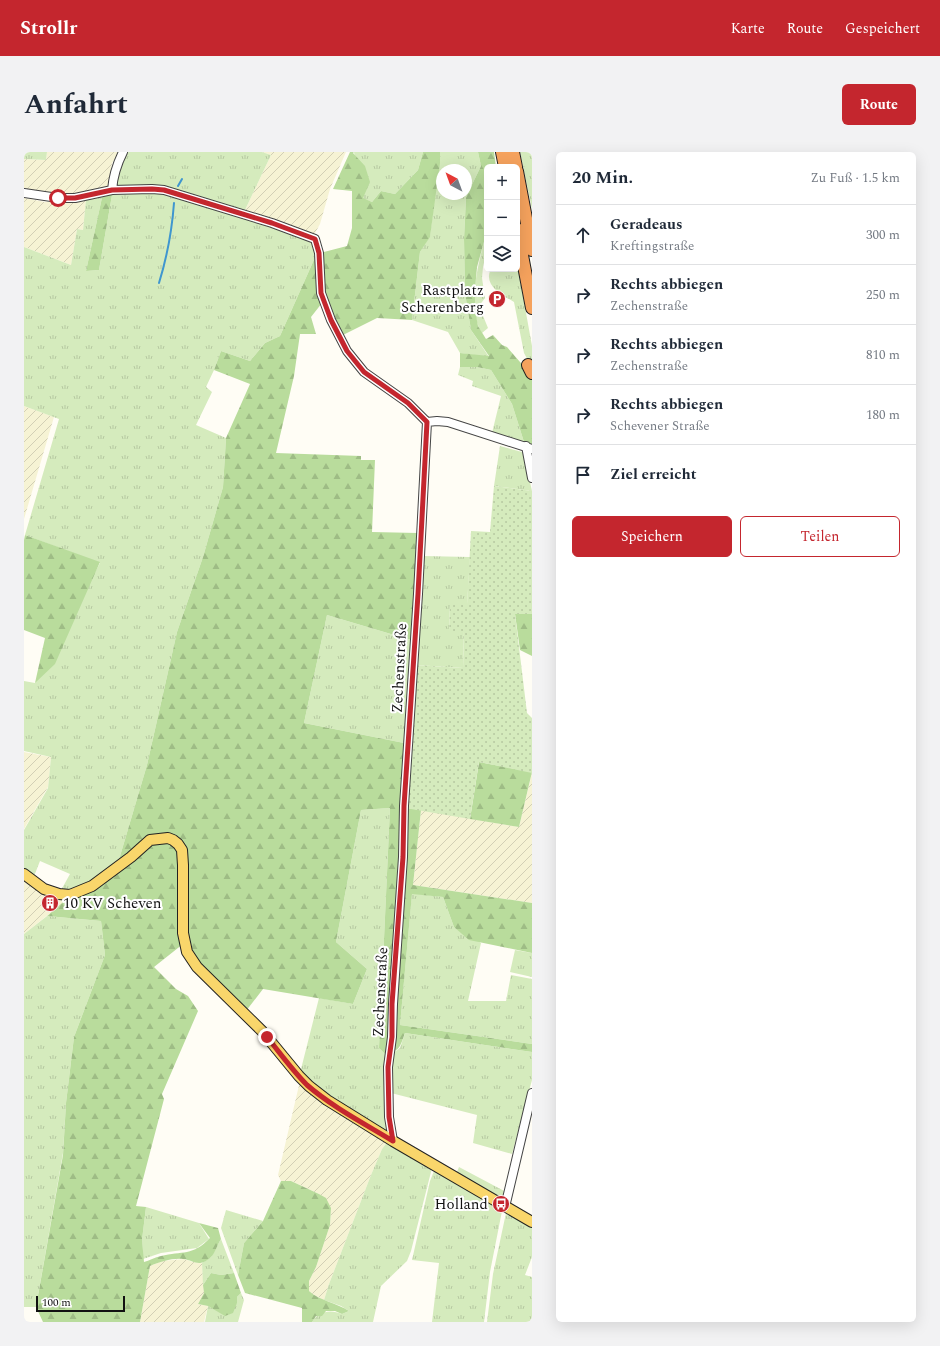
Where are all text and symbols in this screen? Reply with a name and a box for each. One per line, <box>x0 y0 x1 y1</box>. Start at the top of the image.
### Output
text: Strollr <box>20 14 77 43</box>
text: Karte <box>731 18 765 39</box>
text: Route <box>787 18 823 39</box>
text: Gespeichert <box>845 18 920 39</box>
text: Anfahrt <box>24 83 128 126</box>
button: Route <box>842 84 916 125</box>
north arrow <box>436 164 472 200</box>
map controls <box>484 164 520 272</box>
button: + <box>484 164 520 200</box>
text: 20 Min. <box>572 165 633 191</box>
text: Zu Fuß · 1.5 km <box>810 168 900 188</box>
route start <box>49 189 67 207</box>
button: − <box>484 200 520 236</box>
text: Geradeaus <box>610 213 682 236</box>
icon: ahead <box>572 224 594 246</box>
text: 300 m <box>866 225 900 245</box>
button: layers <box>484 236 520 272</box>
text: Kreftingstraße <box>610 236 694 256</box>
text: Rechts abbiegen <box>610 273 723 296</box>
place label: Rastplatz Scherenberg <box>401 279 484 319</box>
icon: right <box>572 284 594 306</box>
text: 250 m <box>866 285 900 305</box>
parking icon: Rastplatz Scherenberg <box>487 289 507 309</box>
text: Zechenstraße <box>610 296 688 316</box>
text: Rechts abbiegen <box>610 333 723 356</box>
icon: right <box>572 344 594 366</box>
text: 810 m <box>866 345 900 365</box>
text: Zechenstraße <box>610 356 688 376</box>
text: Rechts abbiegen <box>610 393 723 416</box>
icon: right <box>572 404 594 426</box>
text: 180 m <box>866 405 900 425</box>
text: Schevener Straße <box>610 416 710 436</box>
text: Ziel erreicht <box>610 463 696 486</box>
icon: arrive <box>572 464 594 486</box>
button: Speichern <box>572 516 732 557</box>
button: Teilen <box>740 516 900 557</box>
street label: Zechenstraße <box>386 622 413 714</box>
place label: 10 KV Scheven <box>63 892 162 915</box>
building icon: 10 KV Scheven <box>40 893 60 913</box>
street label: Zechenstraße <box>367 946 394 1038</box>
route end <box>258 1028 276 1046</box>
place label: Holland <box>434 1193 488 1216</box>
bus stop icon: Holland <box>491 1194 511 1214</box>
scale bar <box>36 1294 125 1313</box>
text: 100 m <box>42 1294 71 1311</box>

